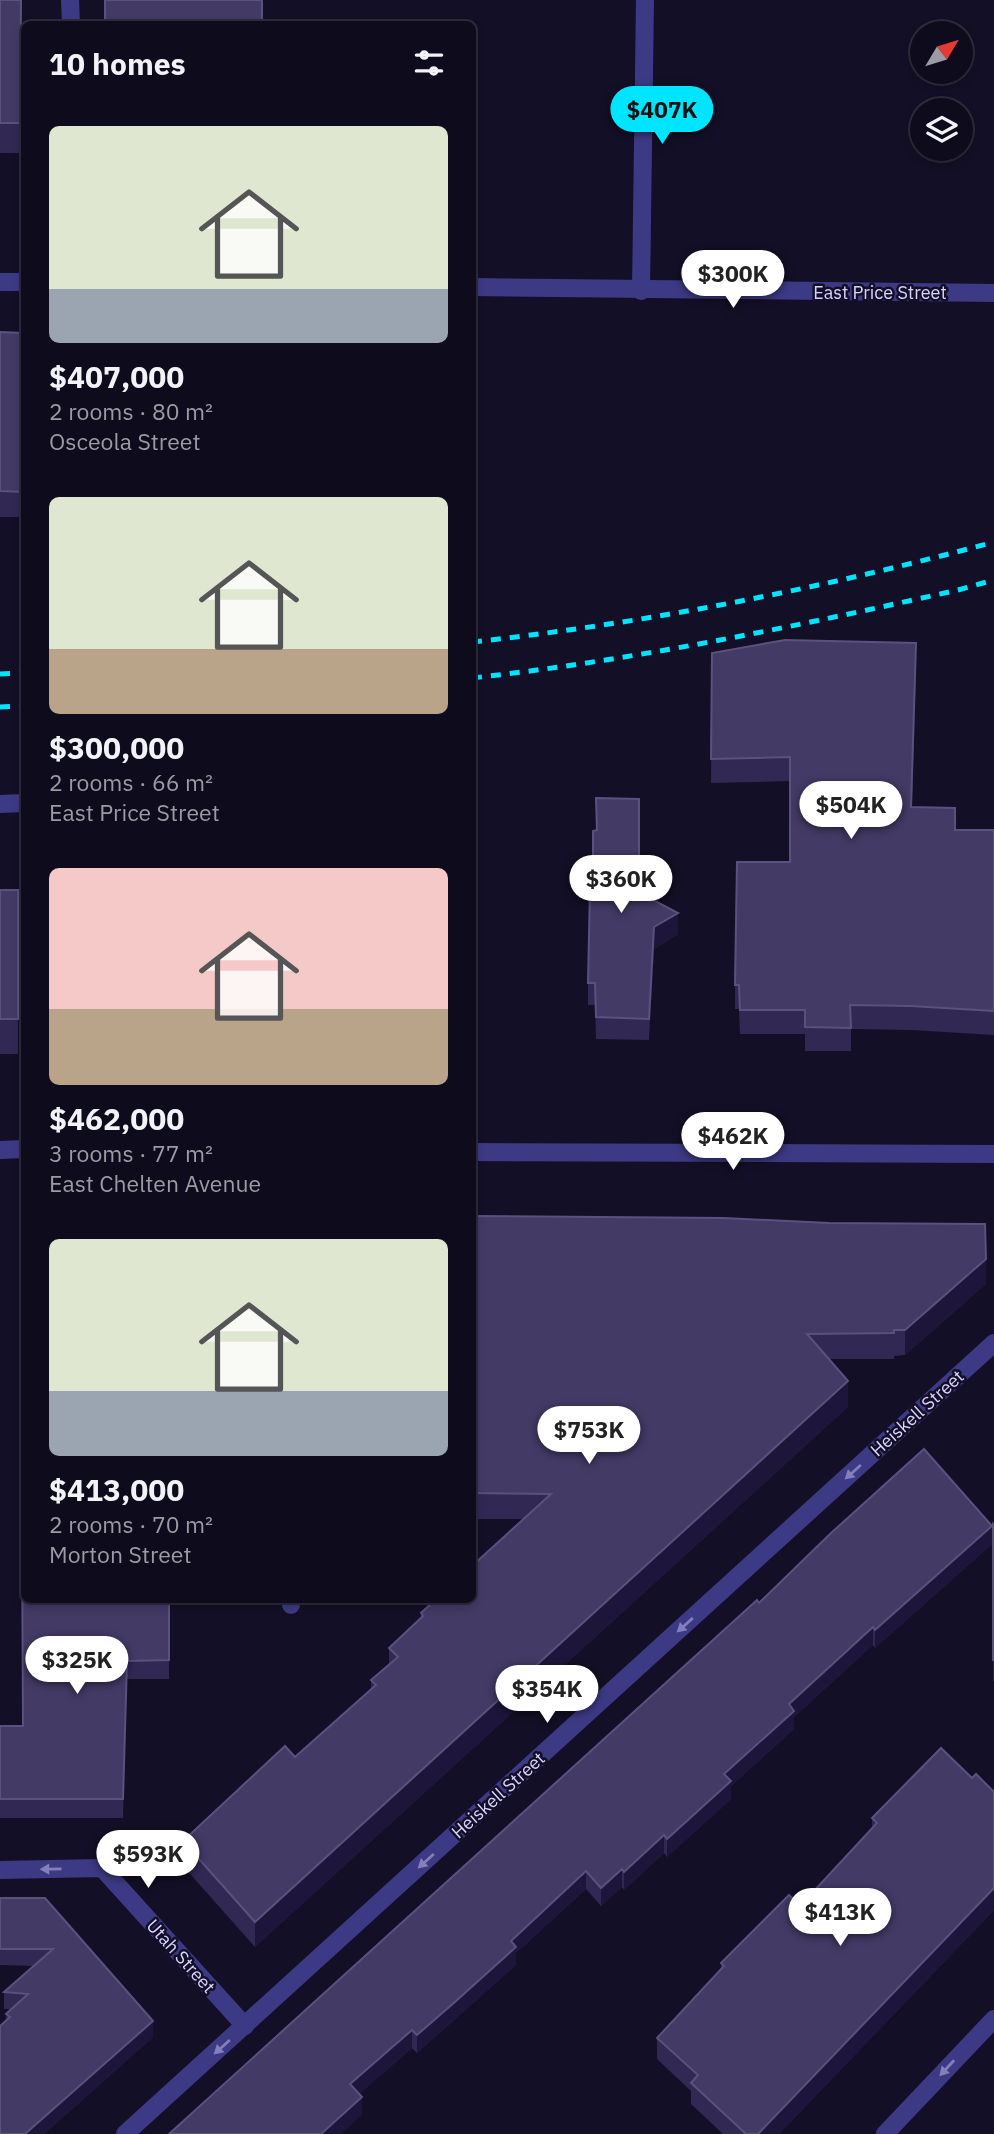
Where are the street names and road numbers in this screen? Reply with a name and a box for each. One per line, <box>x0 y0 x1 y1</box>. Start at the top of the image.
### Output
street label: East Price Street <box>813 281 947 304</box>
street label: Heiskell Street <box>865 1365 969 1461</box>
street label: Heiskell Street <box>446 1747 550 1843</box>
street label: Utah Street <box>142 1914 220 1998</box>

